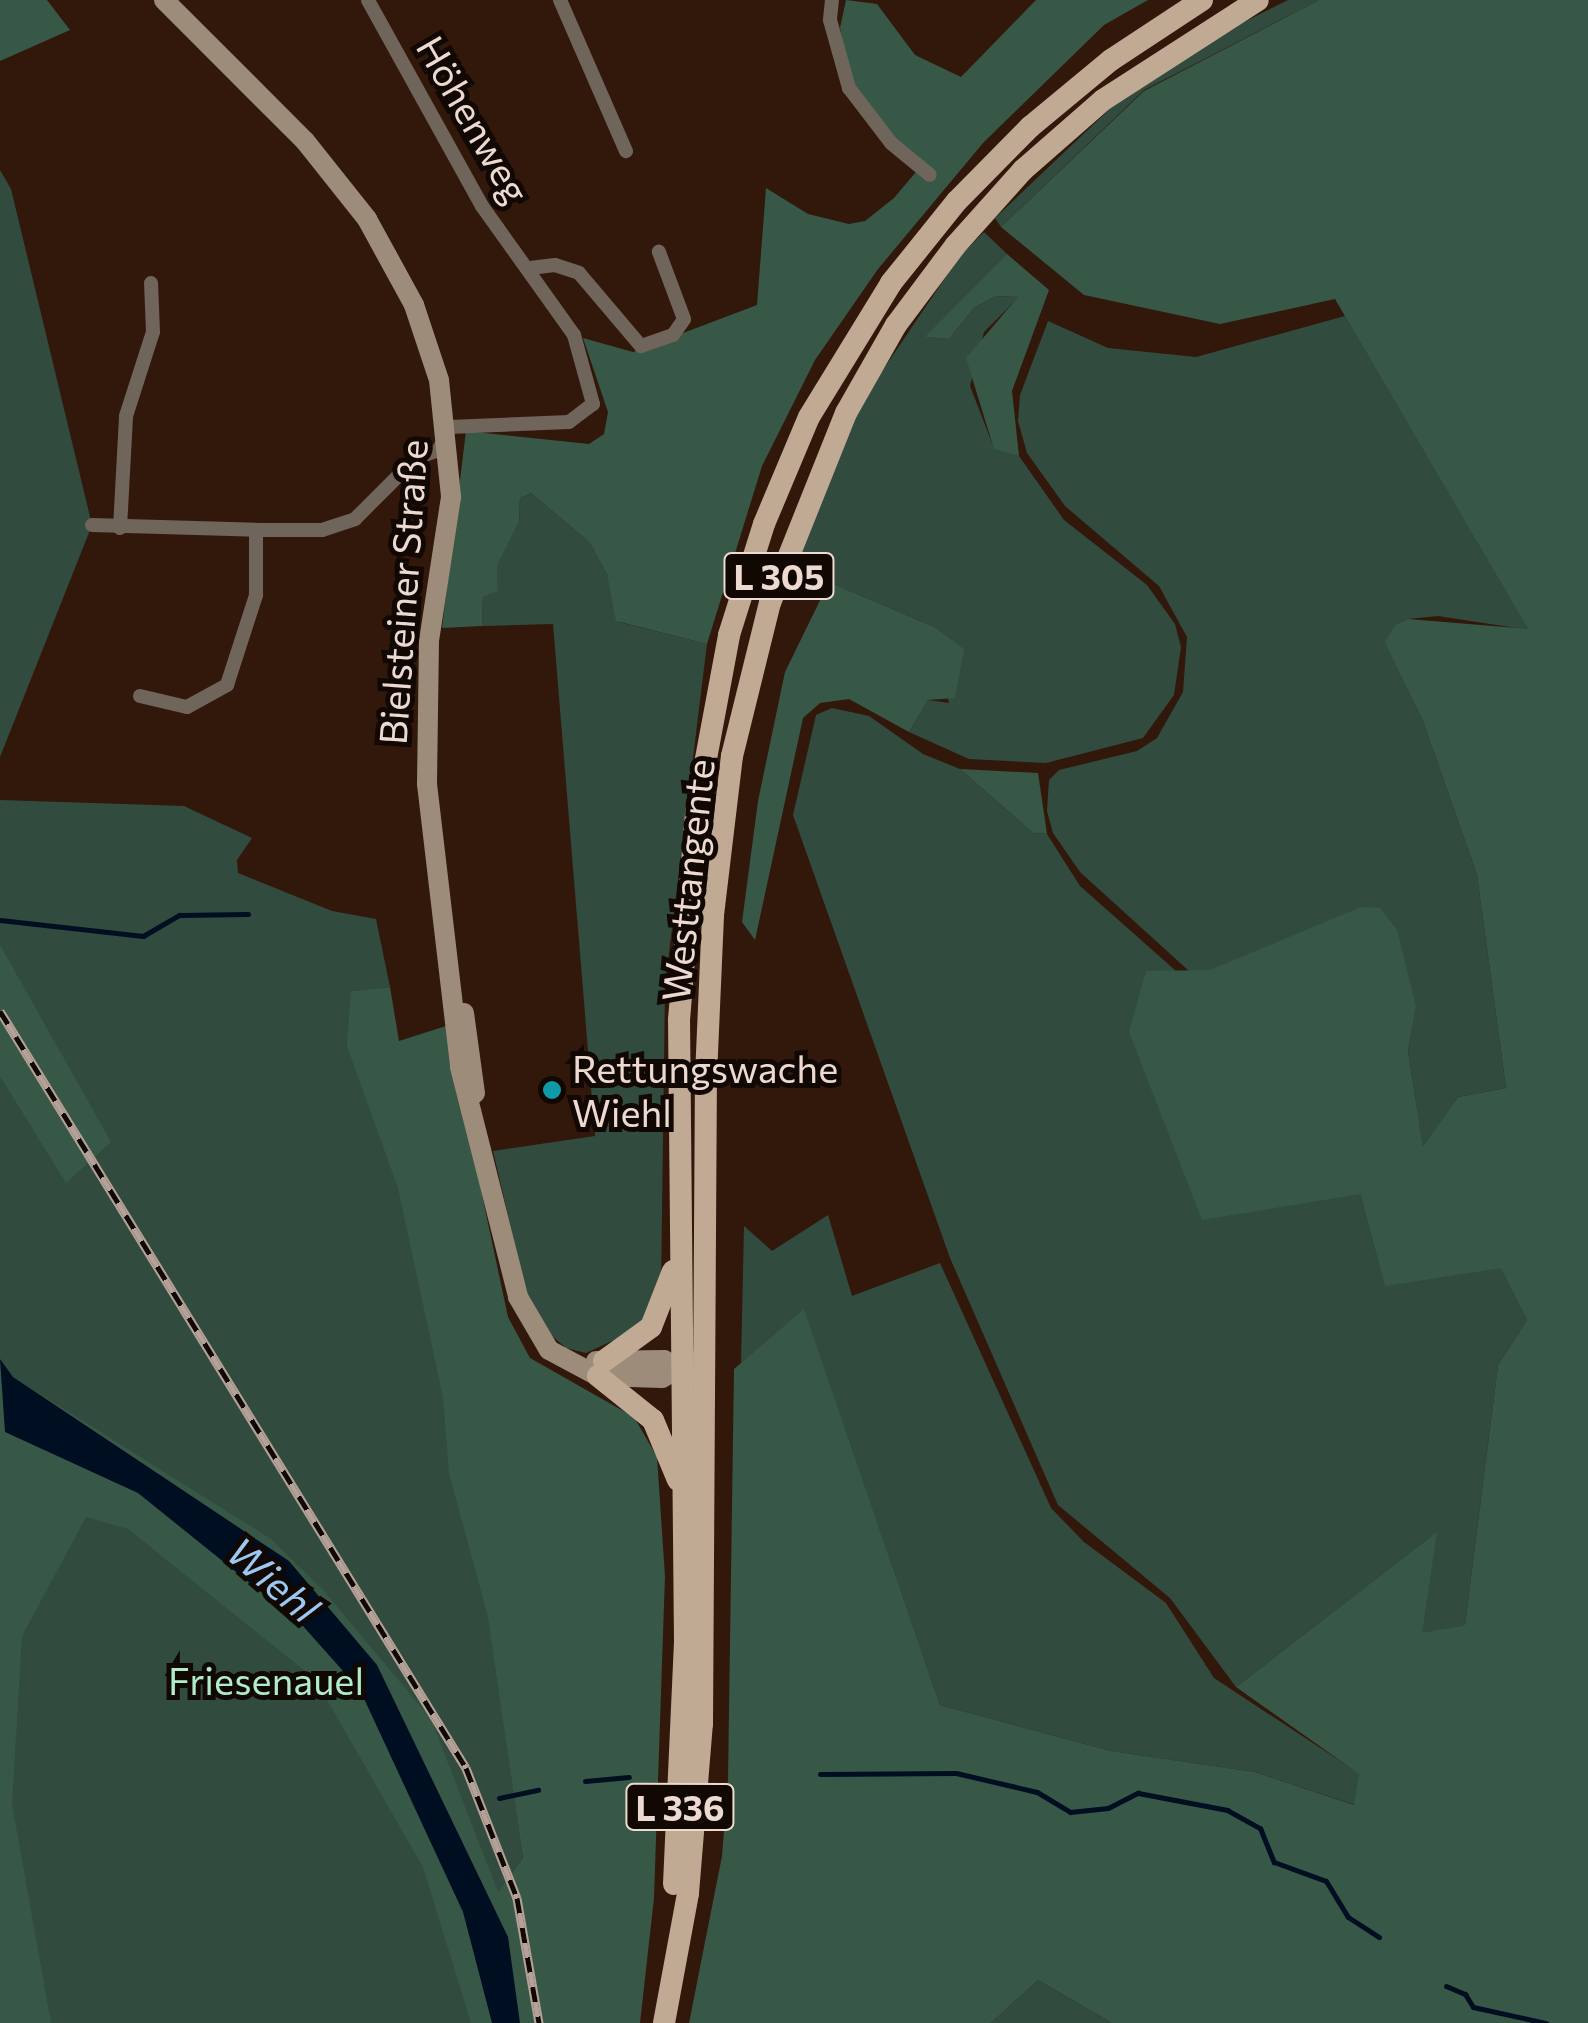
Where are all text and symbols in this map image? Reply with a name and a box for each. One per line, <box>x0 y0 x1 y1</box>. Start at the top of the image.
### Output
street label: Höhenweg <box>408 28 540 210</box>
street label: Bielsteiner Straße <box>369 438 435 746</box>
road number: L 305 <box>722 546 836 606</box>
street label: Westtangente <box>652 757 722 1003</box>
place label: Rettungswache Wiehl <box>572 1045 838 1134</box>
marker: Rettungswache Wiehl <box>541 1079 563 1101</box>
water label: Wiehl <box>219 1526 329 1632</box>
park label: Friesenauel <box>168 1657 364 1703</box>
road number: L 336 <box>625 1777 735 1837</box>

